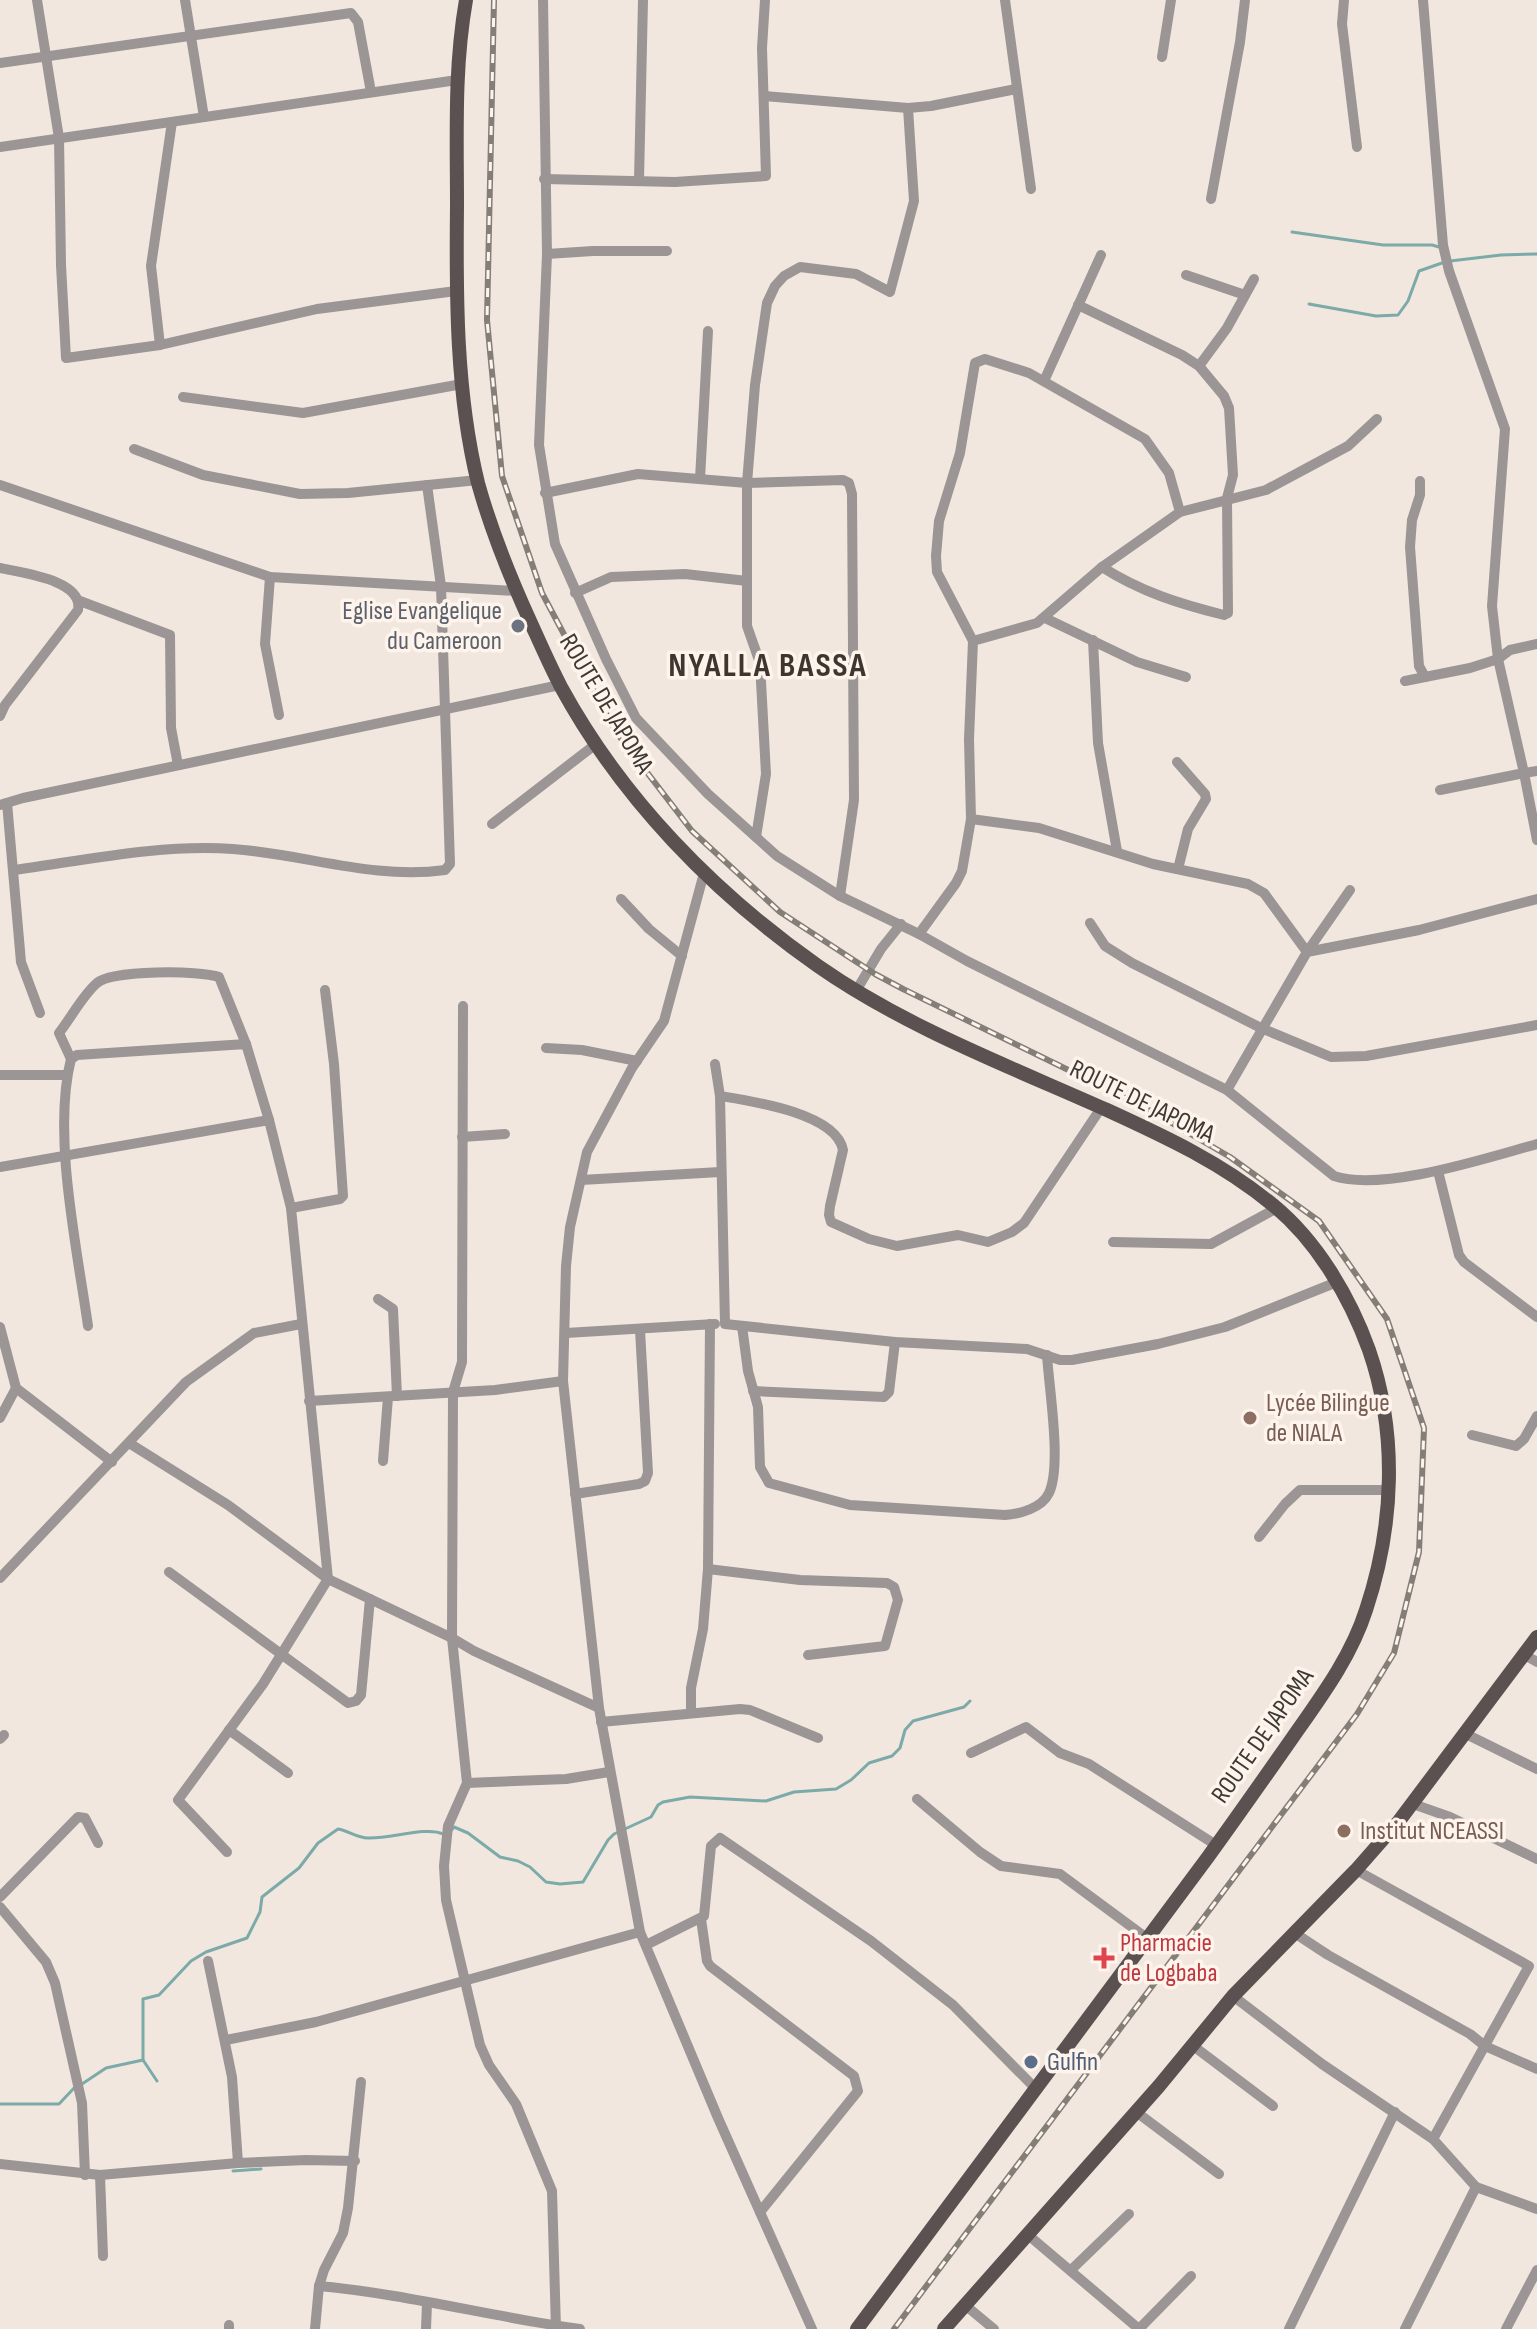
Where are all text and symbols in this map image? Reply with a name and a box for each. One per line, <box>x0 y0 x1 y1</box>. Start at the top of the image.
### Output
place label: Eglise Evangelique du Cameroon <box>342 596 502 657</box>
marker: Eglise Evangelique du Cameroon <box>509 617 527 635</box>
street label: ROUTE DE JAPOMA <box>552 629 660 780</box>
district label: NYALLA BASSA <box>668 645 868 686</box>
street label: ROUTE DE JAPOMA <box>1064 1054 1220 1151</box>
place label: Lycée Bilingue de NIALA <box>1266 1388 1390 1449</box>
marker: Lycée Bilingue de NIALA <box>1241 1409 1259 1427</box>
street label: ROUTE DE JAPOMA <box>1205 1662 1321 1809</box>
place label: Institut NCEASSI <box>1360 1816 1504 1847</box>
marker: Institut NCEASSI <box>1335 1822 1353 1840</box>
place label: Pharmacie de Logbaba <box>1120 1928 1217 1989</box>
marker: Pharmacie de Logbaba <box>1095 1949 1113 1967</box>
place label: Gulfin <box>1047 2047 1098 2078</box>
marker: Gulfin <box>1022 2053 1040 2071</box>

